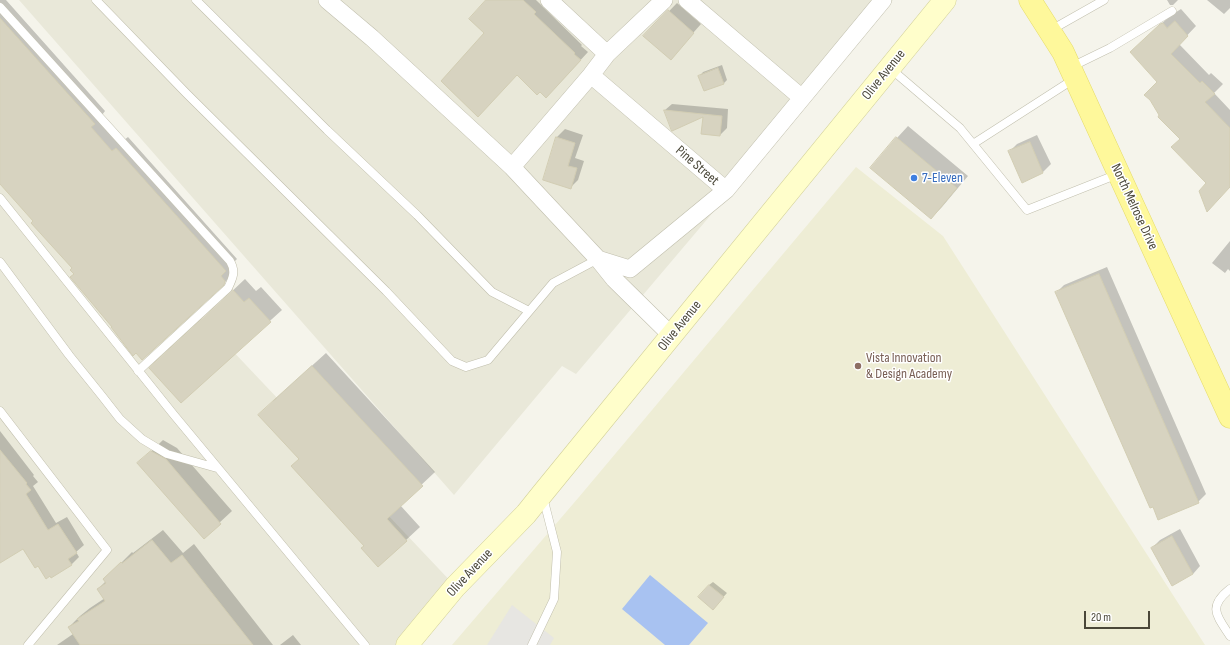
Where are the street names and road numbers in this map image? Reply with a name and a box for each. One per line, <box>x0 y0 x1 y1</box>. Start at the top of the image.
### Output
street label: Olive Avenue <box>859 46 909 104</box>
street label: Pine Street <box>672 143 722 189</box>
street label: North Melrose Drive <box>1107 161 1161 253</box>
street label: Olive Avenue <box>655 297 705 355</box>
street label: Olive Avenue <box>443 545 497 601</box>

